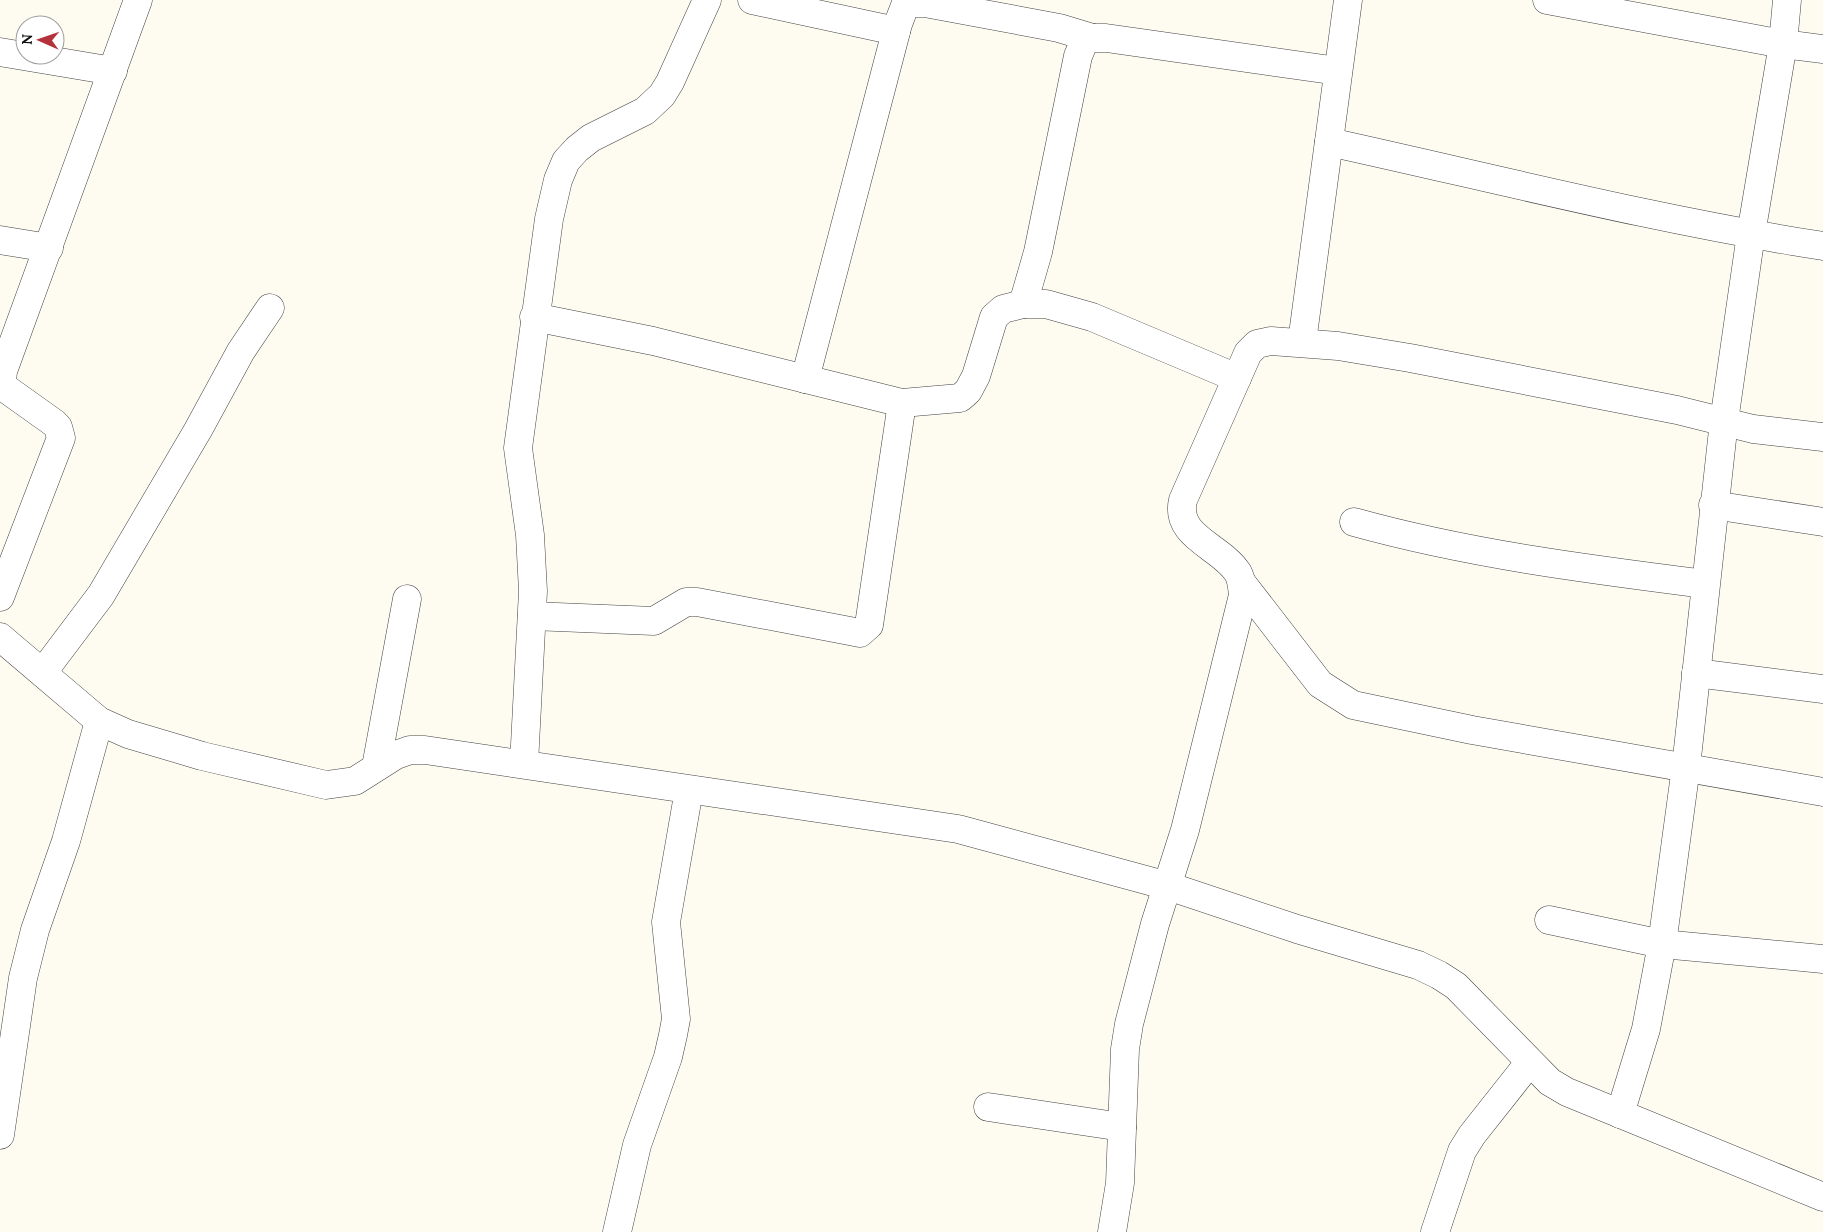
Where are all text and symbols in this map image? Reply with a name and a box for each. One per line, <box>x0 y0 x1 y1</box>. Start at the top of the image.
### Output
north arrow <box>15 15 65 65</box>
text: N <box>18 34 36 45</box>

